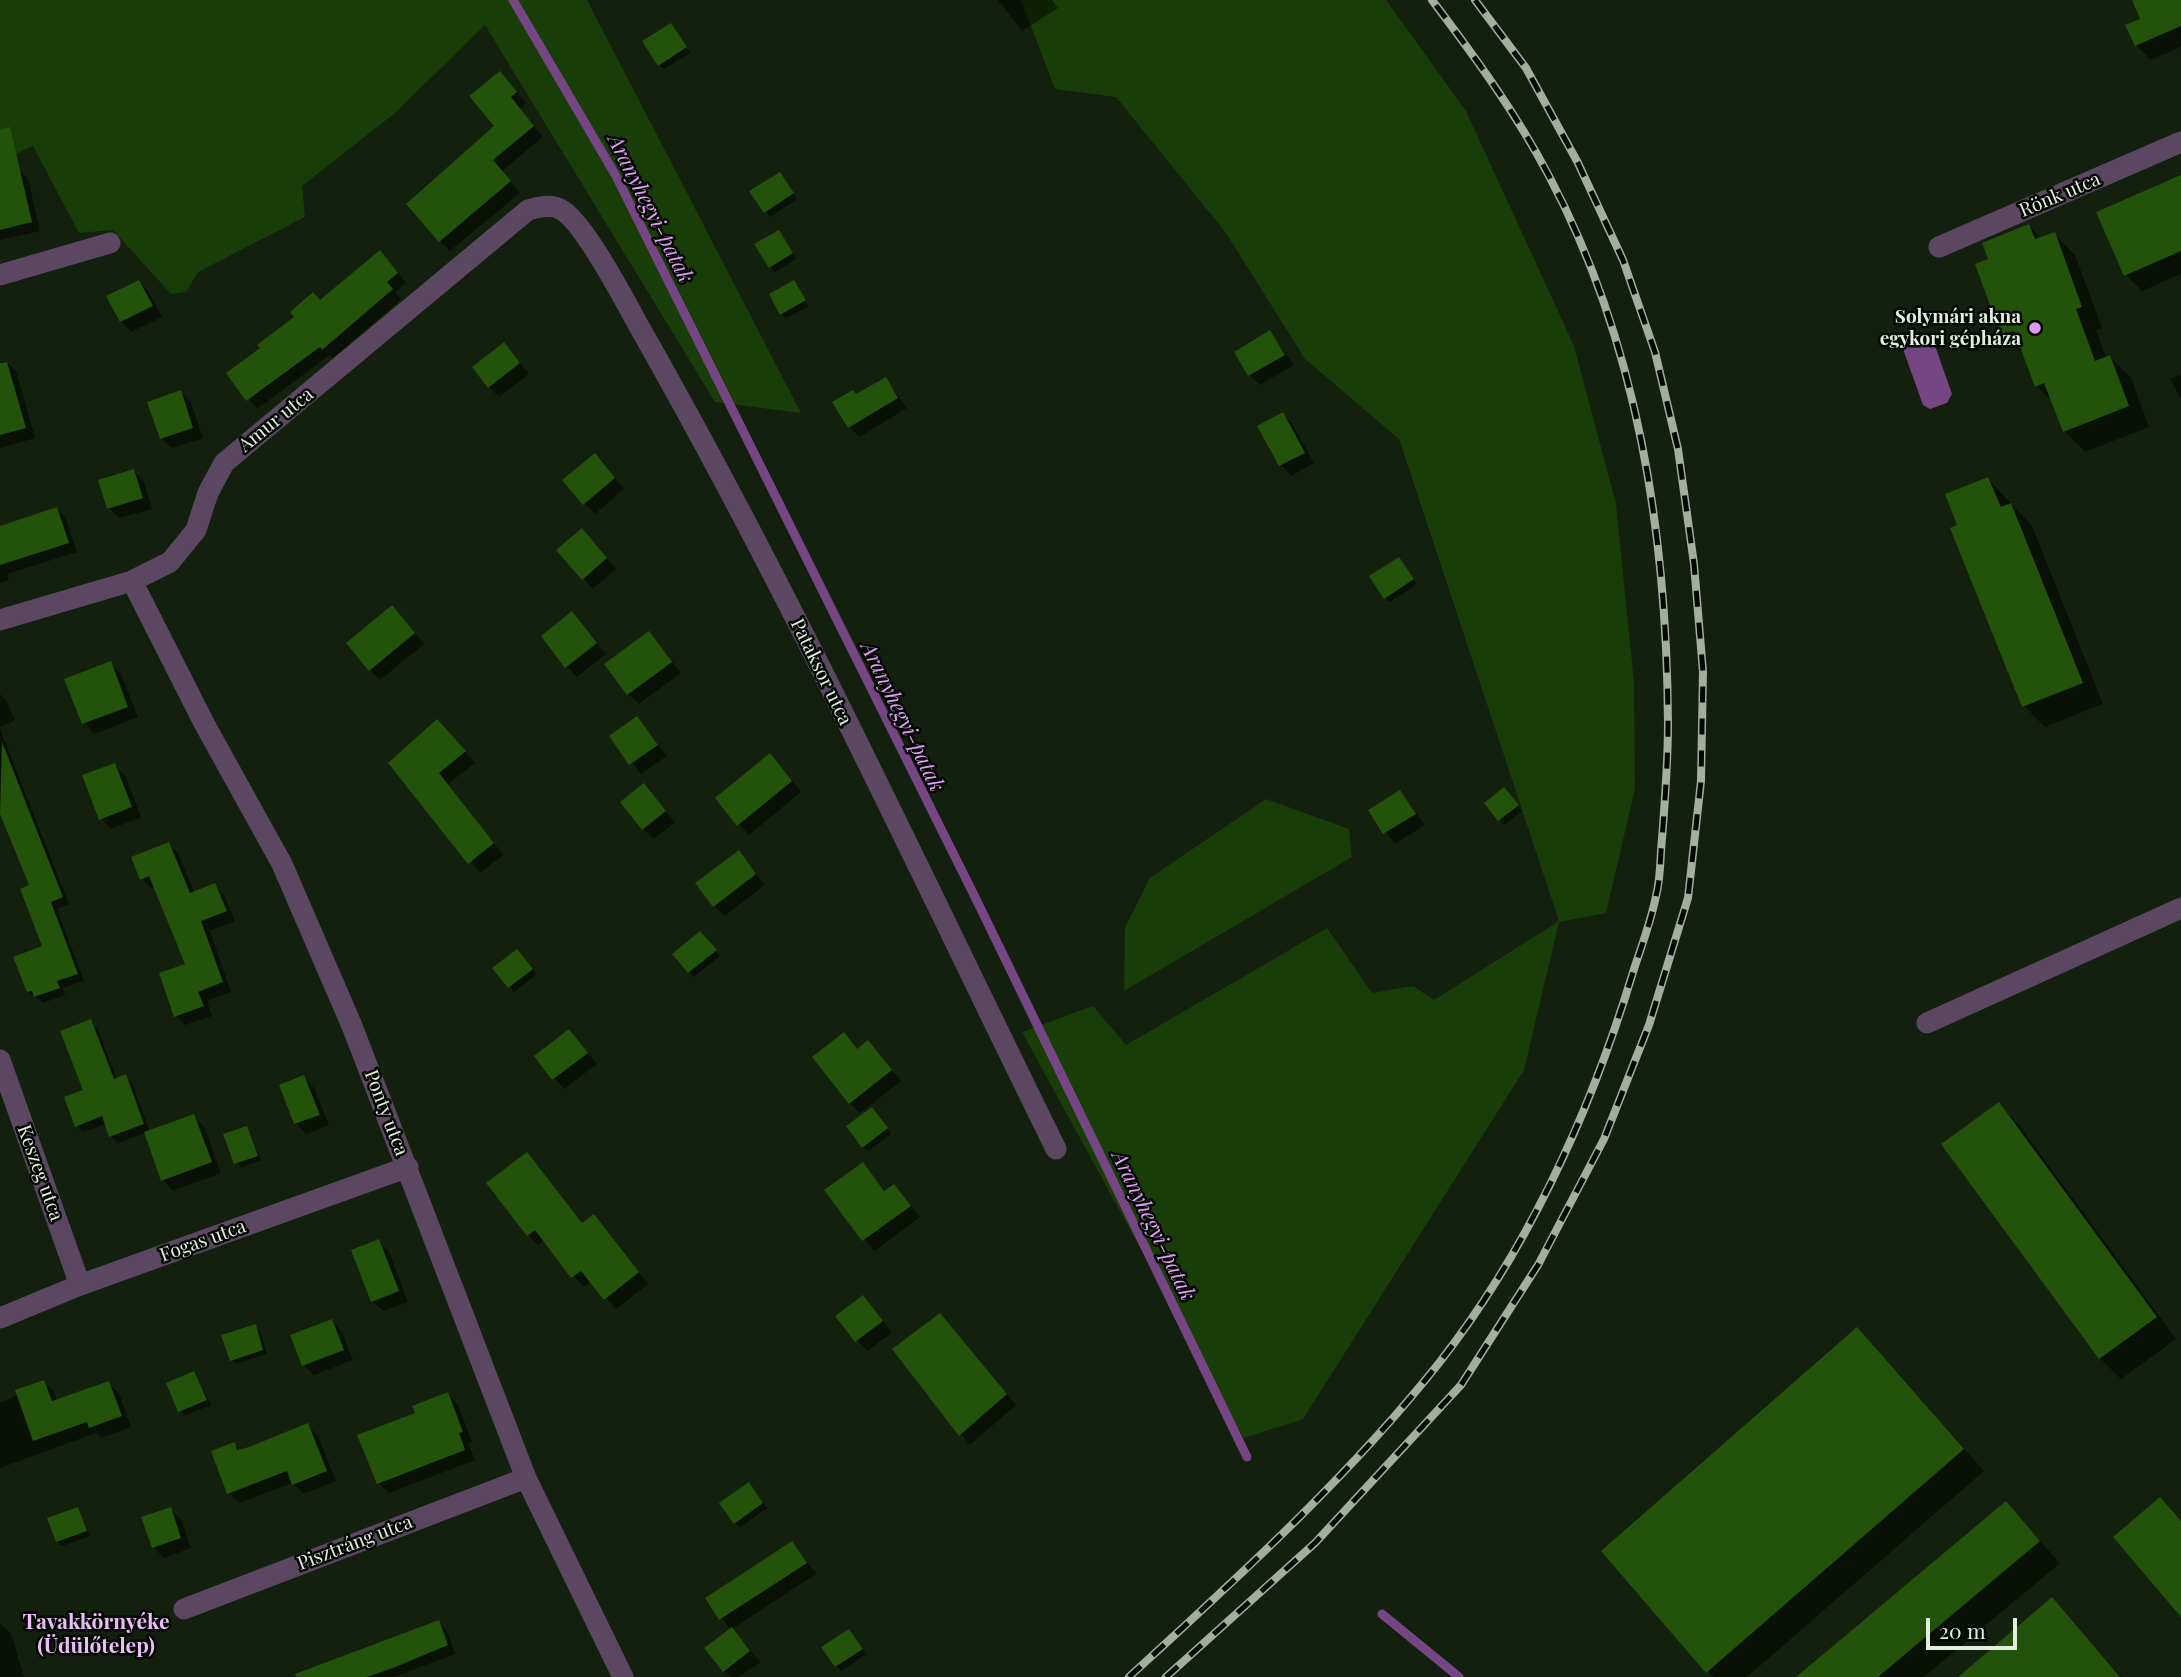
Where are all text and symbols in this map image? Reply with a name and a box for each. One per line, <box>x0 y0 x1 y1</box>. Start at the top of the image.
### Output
water label: Aranyhegyi-patak <box>602 131 698 287</box>
street label: Rönk utca <box>2016 168 2104 222</box>
place label: Solymári akna egykori gépháza <box>1880 306 2021 350</box>
marker: Solymári akna egykori gépháza <box>2027 320 2043 336</box>
street label: Amur utca <box>234 383 318 457</box>
street label: Pataksor utca <box>785 615 857 729</box>
water label: Aranyhegyi-patak <box>855 638 949 796</box>
street label: Ponty utca <box>359 1067 413 1159</box>
street label: Keszeg utca <box>12 1122 68 1224</box>
water label: Aranyhegyi-patak <box>1106 1147 1200 1305</box>
street label: Fogas utca <box>157 1215 249 1267</box>
street label: Pisztráng utca <box>294 1511 416 1575</box>
scale bar <box>1929 1604 2020 1648</box>
district label: Tavakkörnyéke (Üdülőtelep) <box>23 1609 169 1659</box>
text: 20 m <box>1939 1616 1986 1644</box>

